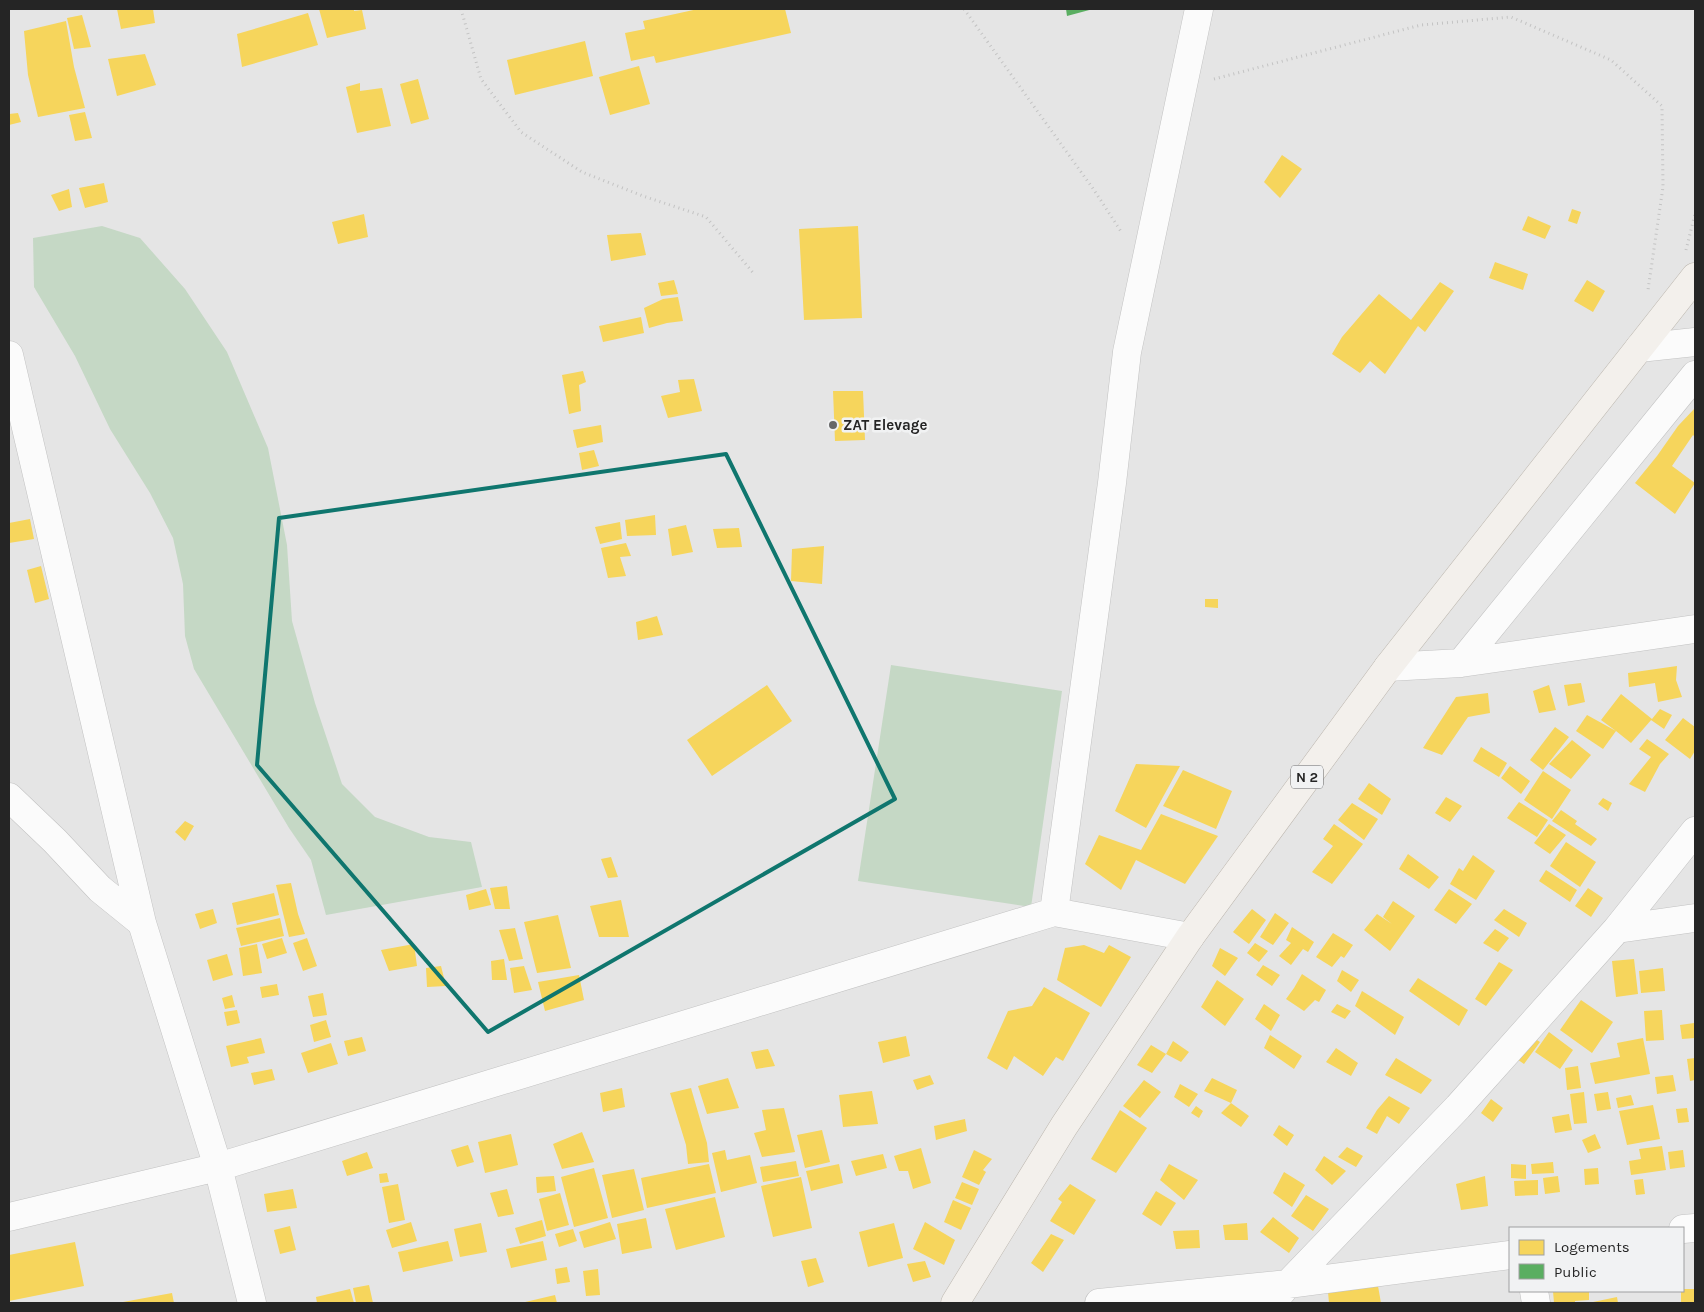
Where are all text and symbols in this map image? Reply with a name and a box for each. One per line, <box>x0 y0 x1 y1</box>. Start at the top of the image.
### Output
place label: ZAT Elevage <box>843 416 928 434</box>
marker: ZAT Elevage <box>827 419 839 431</box>
road number: N 2 <box>1291 766 1323 789</box>
legend <box>1509 1227 1684 1292</box>
text: Logements <box>1554 1238 1630 1256</box>
text: Public <box>1554 1263 1597 1281</box>

